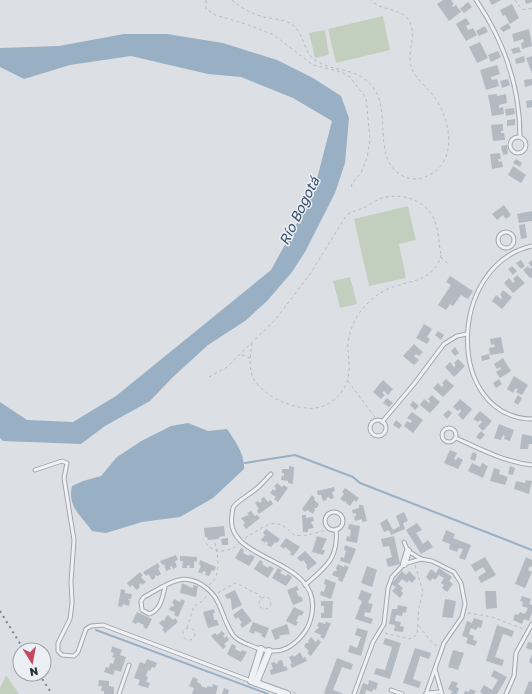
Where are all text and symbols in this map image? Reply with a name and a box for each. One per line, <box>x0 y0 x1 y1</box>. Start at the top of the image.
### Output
water label: Río Bogotá <box>275 172 323 248</box>
north arrow <box>12 642 52 682</box>
text: N <box>29 665 39 679</box>

